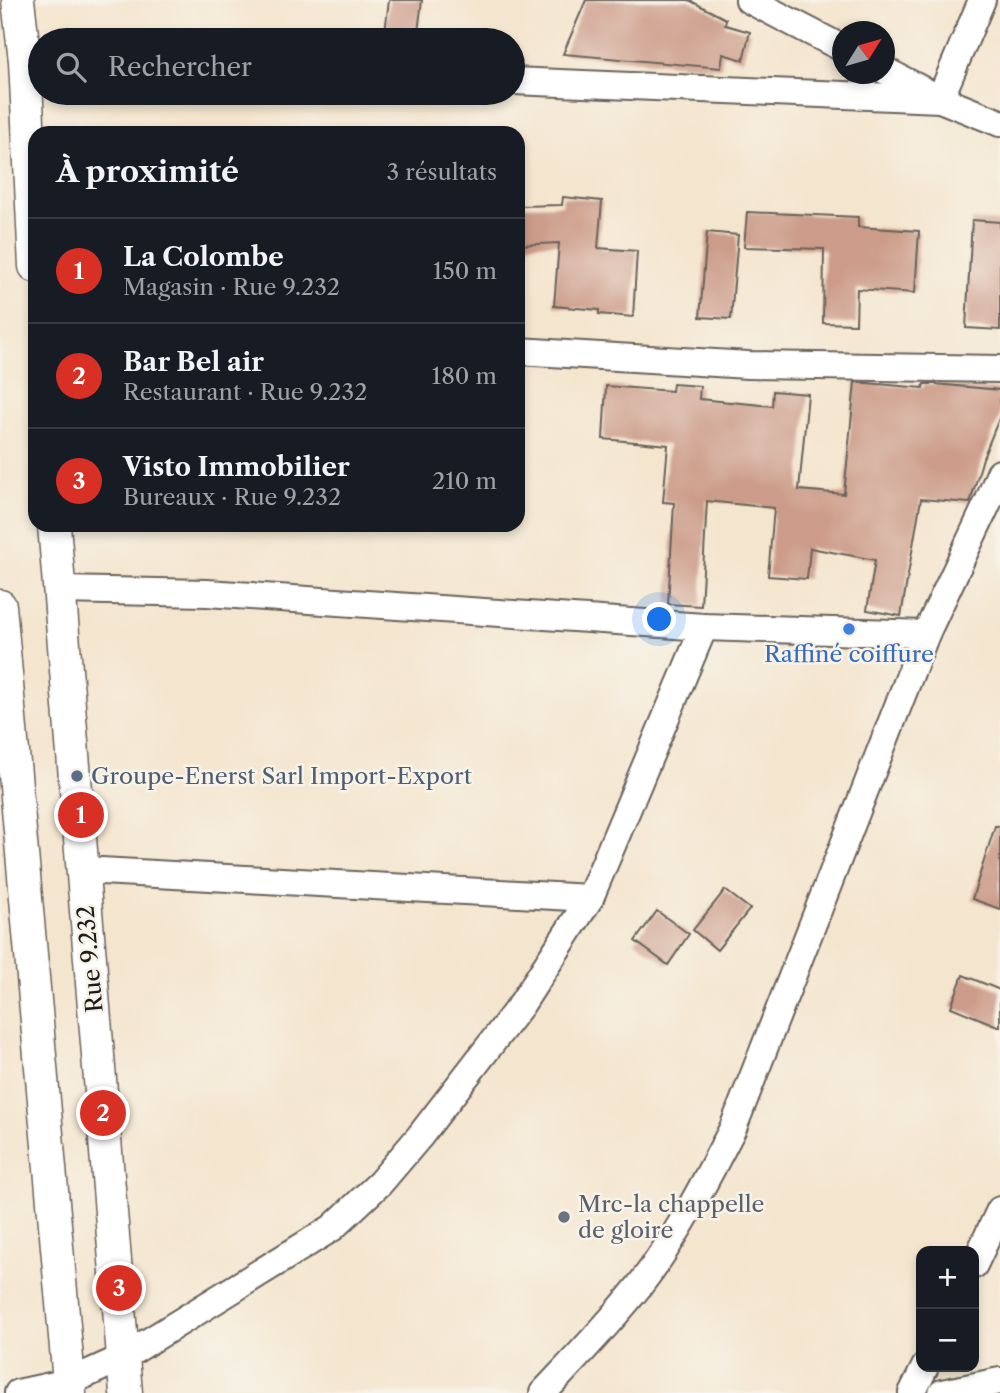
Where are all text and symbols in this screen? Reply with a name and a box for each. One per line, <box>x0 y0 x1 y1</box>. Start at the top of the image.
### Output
north arrow <box>832 21 895 84</box>
search box <box>28 28 525 105</box>
icon: search <box>52 48 90 86</box>
text: Rechercher <box>108 51 252 83</box>
text: À proximité <box>56 153 239 190</box>
text: 3 résultats <box>387 158 497 186</box>
text: La Colombe <box>123 241 284 273</box>
text: 1 <box>74 257 84 285</box>
text: 150 m <box>433 257 497 285</box>
text: Magasin · Rue 9.232 <box>123 273 340 301</box>
text: Bar Bel air <box>123 346 264 378</box>
text: 2 <box>72 362 86 390</box>
text: 180 m <box>432 362 497 390</box>
text: Restaurant · Rue 9.232 <box>123 378 367 406</box>
text: Visto Immobilier <box>123 451 350 483</box>
text: 3 <box>73 467 86 495</box>
text: 210 m <box>432 467 497 495</box>
text: Bureaux · Rue 9.232 <box>123 483 341 511</box>
your location <box>642 602 676 636</box>
marker: Raffiné coiffure <box>841 621 857 637</box>
place label: Raffiné coiffure <box>764 640 934 668</box>
place label: Groupe-Enerst Sarl Import-Export <box>91 762 472 790</box>
marker: Groupe-Enerst Sarl Import-Export <box>69 768 85 784</box>
pin: 1 <box>58 789 104 841</box>
street label: Rue 9.232 <box>71 904 109 1014</box>
pin: 2 <box>80 1087 126 1139</box>
place label: Mrc-la chappelle de gloire <box>578 1190 764 1244</box>
marker: Mrc-la chappelle de gloire <box>556 1209 572 1225</box>
map controls <box>916 1246 979 1372</box>
button: + <box>916 1246 979 1309</box>
pin: 3 <box>96 1262 142 1314</box>
button: − <box>916 1309 979 1372</box>

